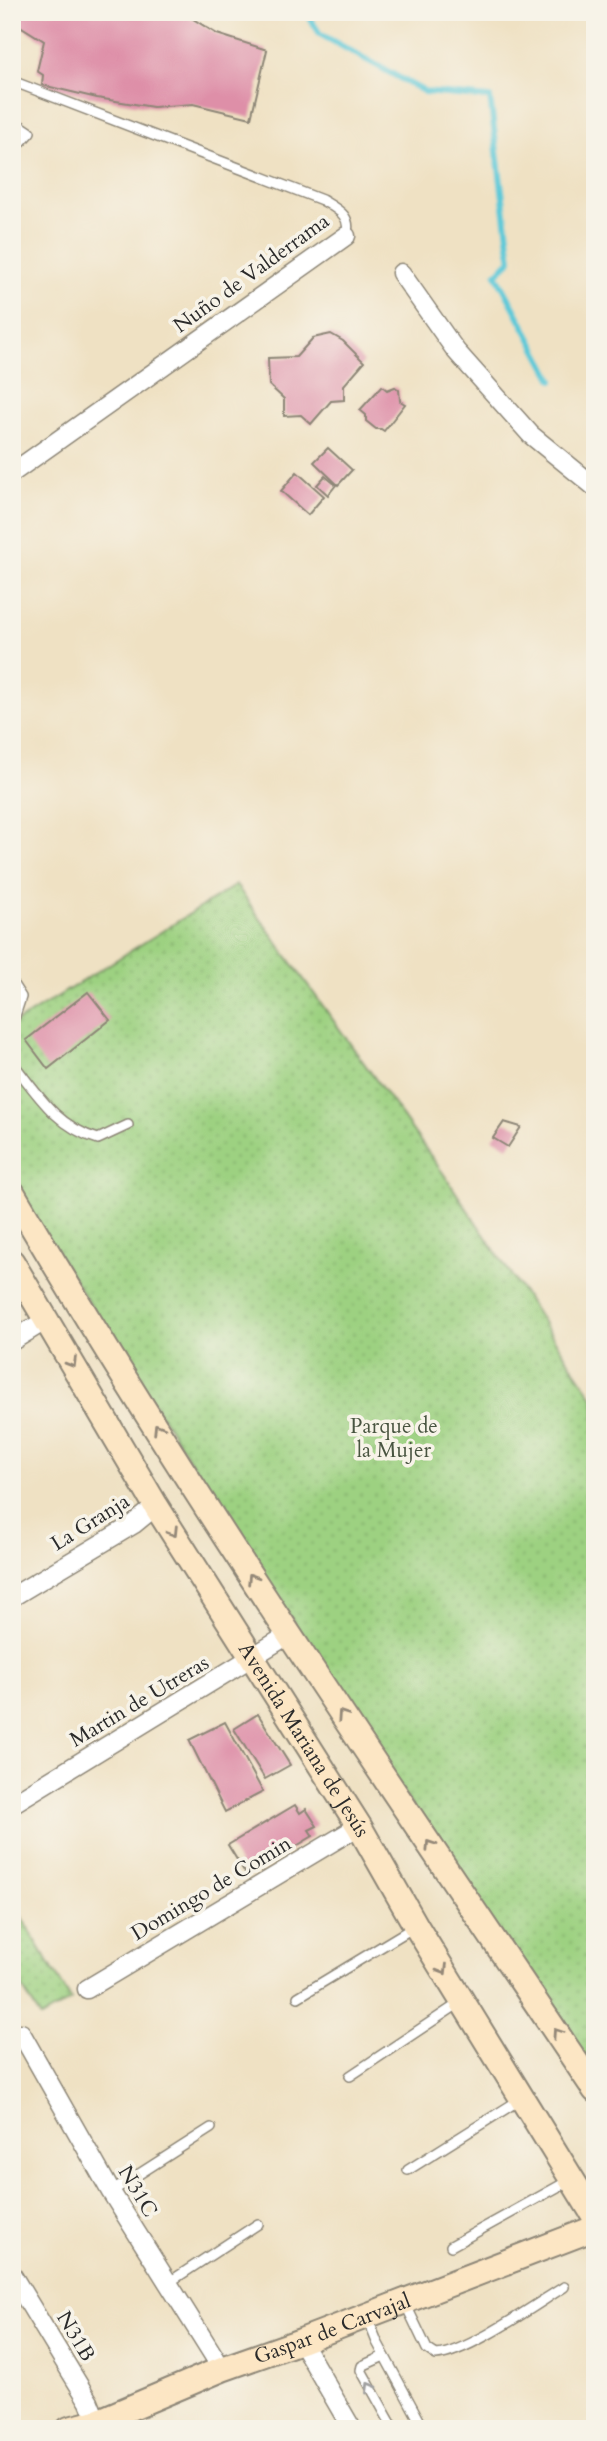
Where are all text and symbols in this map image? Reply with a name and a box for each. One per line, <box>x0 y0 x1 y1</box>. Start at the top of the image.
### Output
street label: Nuño de Valderrama <box>167 207 335 340</box>
one-way arrow <box>63 1355 76 1368</box>
park label: Parque de la Mujer <box>350 1412 438 1465</box>
one-way arrow <box>153 1423 166 1436</box>
street label: La Granja <box>45 1487 135 1558</box>
one-way arrow <box>165 1525 178 1538</box>
one-way arrow <box>247 1572 260 1585</box>
street label: Avenida Mariana de Jesús <box>231 1637 376 1843</box>
street label: Martin de Utreras <box>64 1648 214 1754</box>
one-way arrow <box>338 1710 350 1723</box>
street label: Domingo de Comin <box>126 1829 297 1948</box>
one-way arrow <box>425 1839 438 1852</box>
one-way arrow <box>434 1962 447 1975</box>
one-way arrow <box>553 2028 565 2041</box>
street label: N31C <box>111 2160 164 2223</box>
street label: Gaspar de Carvajal <box>250 2286 415 2372</box>
street label: N31B <box>49 2306 102 2367</box>
one-way arrow <box>365 2382 378 2395</box>

